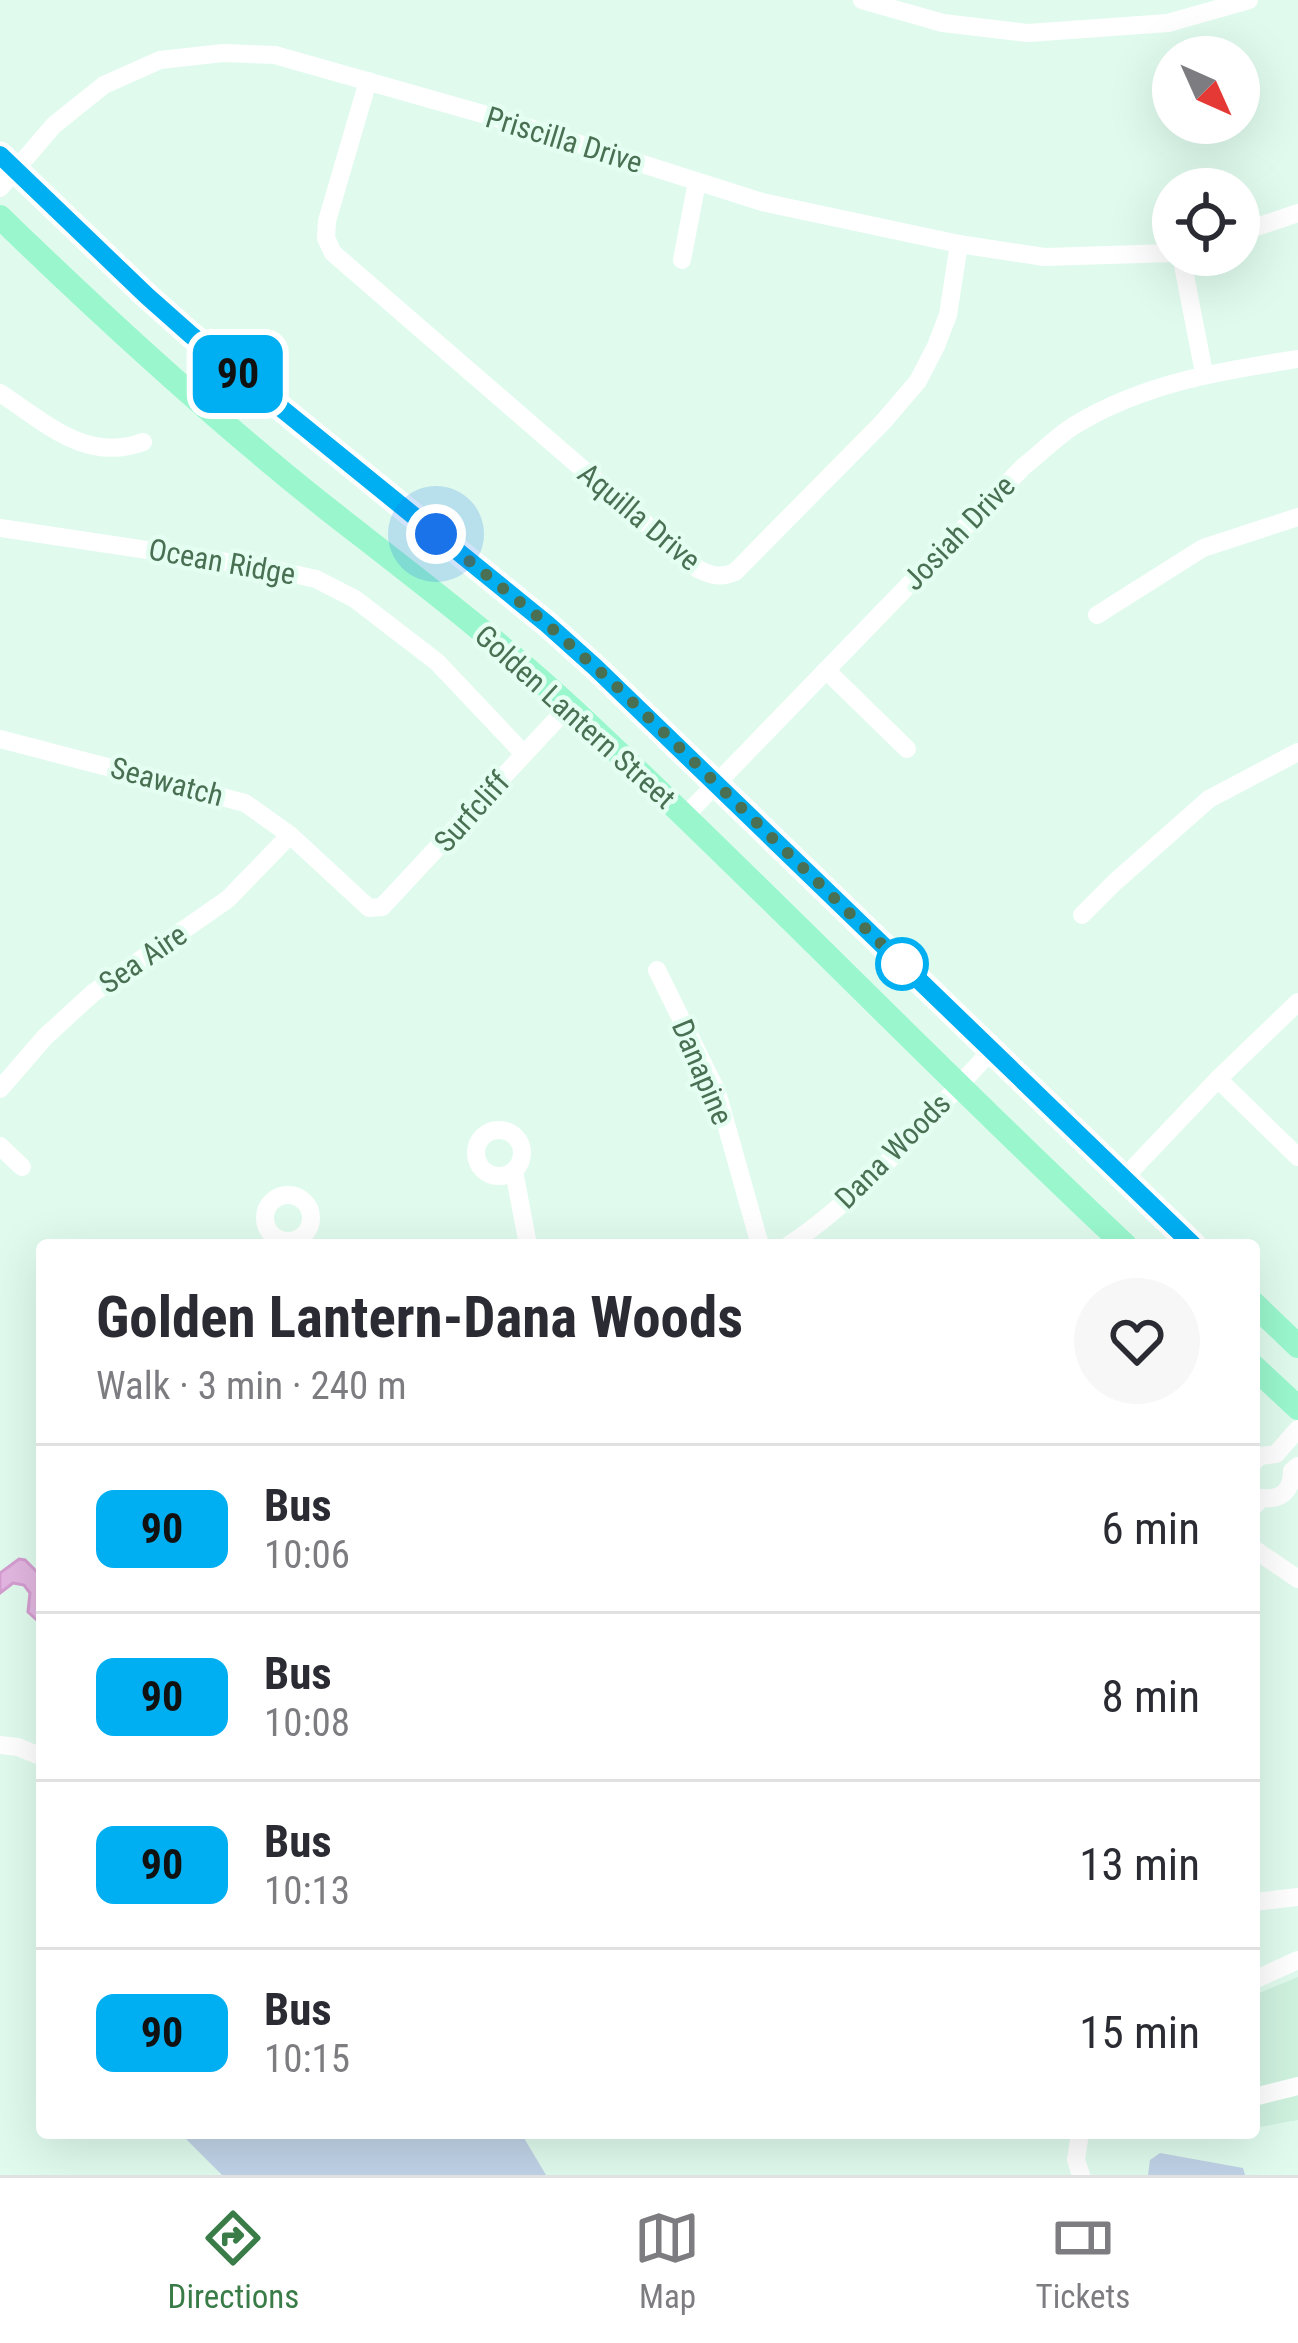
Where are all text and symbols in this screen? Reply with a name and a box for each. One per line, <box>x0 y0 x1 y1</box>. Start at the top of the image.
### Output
north arrow <box>1152 36 1260 144</box>
map controls <box>1152 36 1260 276</box>
street label: Priscilla Drive <box>482 99 647 180</box>
button: locate <box>1152 168 1260 276</box>
line badge: 90 <box>184 335 292 413</box>
text: 90 <box>217 349 259 398</box>
street label: Aquilla Drive <box>571 455 707 578</box>
street label: Josiah Drive <box>895 468 1022 597</box>
your location <box>406 504 466 564</box>
street label: Ocean Ridge <box>146 531 298 592</box>
street label: Golden Lantern Street <box>468 618 683 816</box>
street label: Seawatch <box>107 750 227 813</box>
street label: Surfcliff <box>427 764 517 859</box>
street label: Sea Aire <box>92 917 193 1000</box>
unlabelled marker <box>877 939 927 989</box>
street label: Danapine <box>665 1014 740 1130</box>
street label: Dana Woods <box>828 1086 957 1215</box>
button: heart <box>1074 1278 1200 1404</box>
text: Golden Lantern-Dana Woods <box>96 1284 743 1351</box>
text: Walk · 3 min · 240 m <box>96 1363 407 1409</box>
text: Bus <box>264 1479 332 1532</box>
text: 6 min <box>1101 1502 1200 1555</box>
text: 90 <box>141 1504 183 1553</box>
text: 10:06 <box>264 1532 350 1578</box>
text: Bus <box>264 1647 332 1700</box>
text: 8 min <box>1101 1670 1200 1723</box>
text: 90 <box>141 1672 183 1721</box>
text: 10:08 <box>264 1700 350 1746</box>
text: Bus <box>264 1815 332 1868</box>
text: 13 min <box>1079 1838 1200 1891</box>
text: 90 <box>141 1840 183 1889</box>
text: 10:13 <box>264 1868 350 1914</box>
text: Bus <box>264 1983 332 2036</box>
text: 15 min <box>1079 2006 1200 2059</box>
text: 90 <box>141 2008 183 2057</box>
text: 10:15 <box>264 2036 350 2082</box>
tab: Directions <box>168 2205 299 2316</box>
tab: Map <box>634 2205 700 2316</box>
tab: Tickets <box>1036 2205 1130 2316</box>

